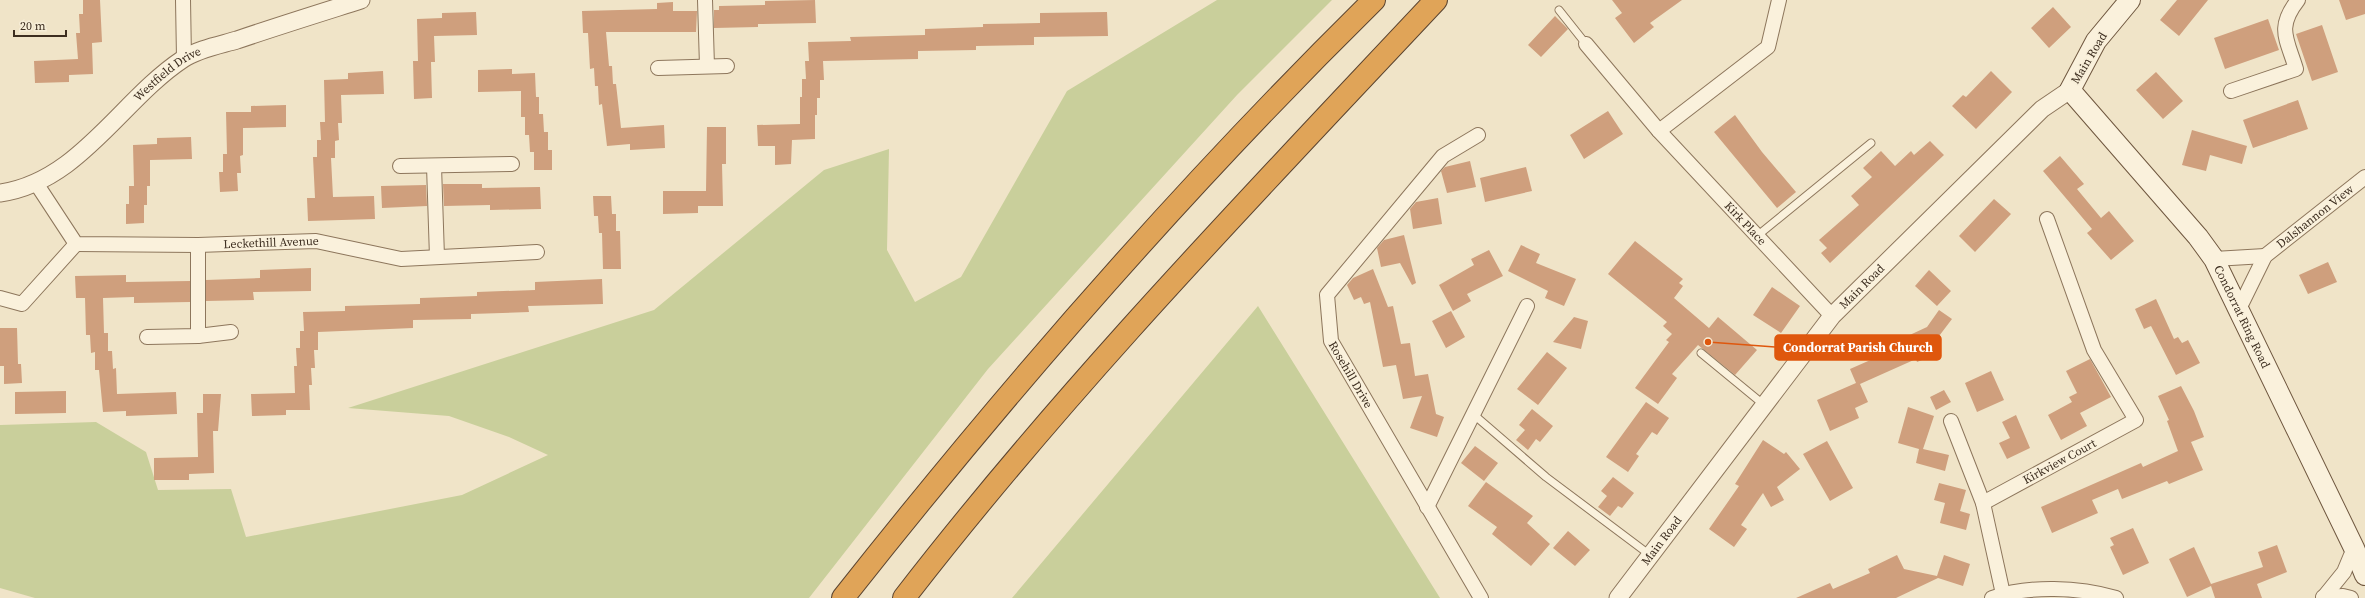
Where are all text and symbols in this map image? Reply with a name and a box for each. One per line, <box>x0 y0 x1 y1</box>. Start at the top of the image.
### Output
scale bar <box>14 12 66 38</box>
text: 20 m <box>20 18 46 34</box>
street label: Main Road <box>2067 29 2111 87</box>
street label: Westfield Drive <box>130 43 203 105</box>
street label: Dalshannon View <box>2273 181 2357 252</box>
street label: Kirk Place <box>1721 198 1770 249</box>
street label: Leckethill Avenue <box>223 233 319 252</box>
street label: Main Road <box>1836 260 1888 312</box>
street label: Condorrat Ring Road <box>2210 263 2274 371</box>
callout: Condorrat Parish Church <box>1775 335 1941 360</box>
street label: Rosehill Drive <box>1325 338 1377 411</box>
text: Condorrat Parish Church <box>1783 339 1933 356</box>
street label: Kirkview Court <box>2020 435 2099 488</box>
street label: Main Road <box>1638 513 1685 568</box>

